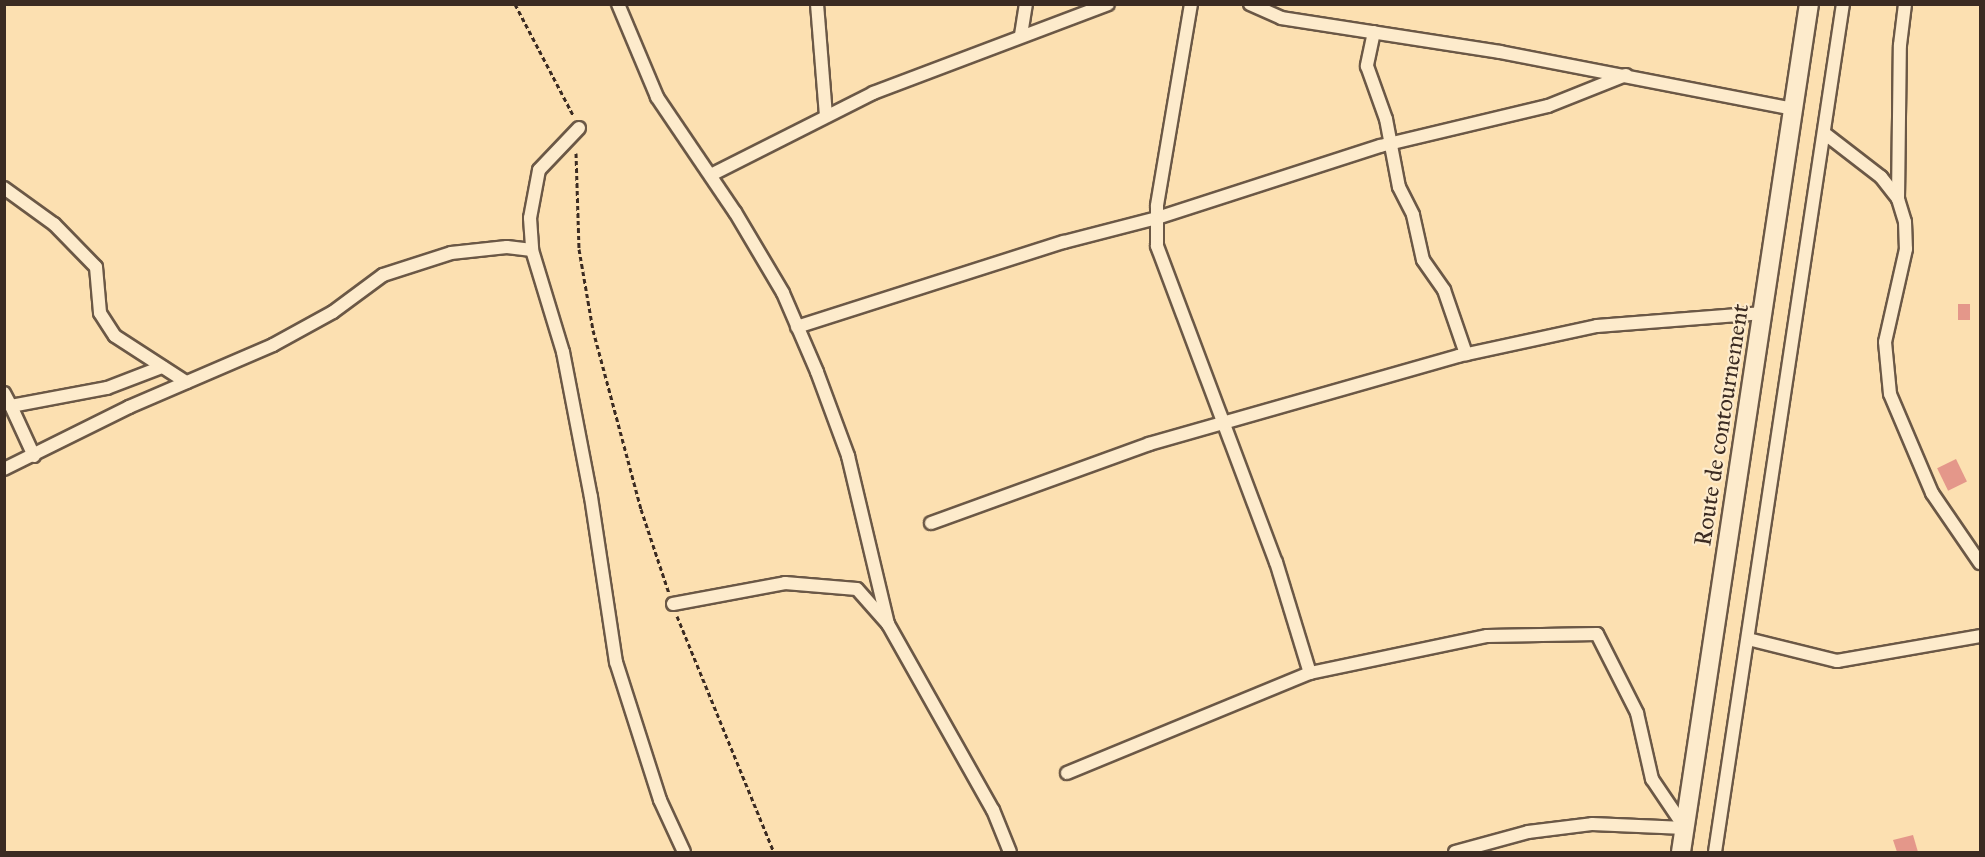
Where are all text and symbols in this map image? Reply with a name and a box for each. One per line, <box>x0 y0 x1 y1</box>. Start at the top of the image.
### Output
street label: Route de contournement <box>1689 302 1755 548</box>

